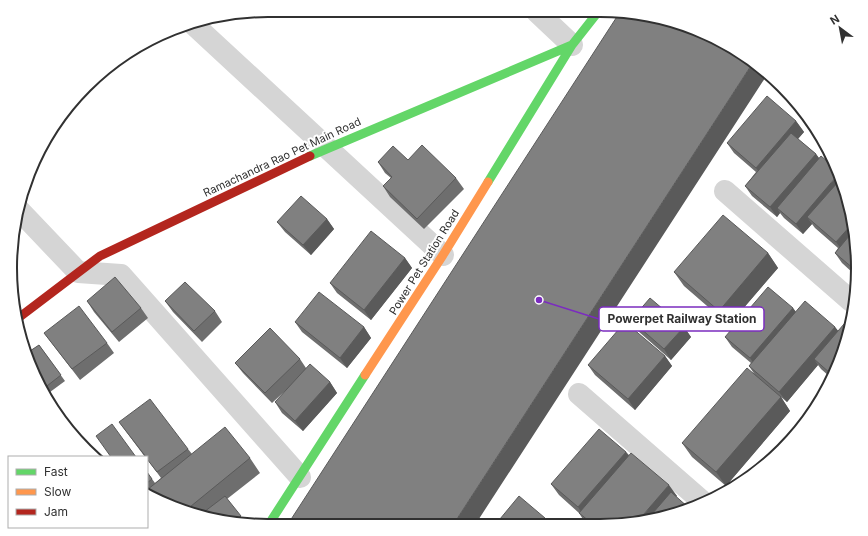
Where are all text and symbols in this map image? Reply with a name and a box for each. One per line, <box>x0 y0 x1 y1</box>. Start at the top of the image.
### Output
north arrow <box>820 8 860 48</box>
text: N <box>827 11 842 28</box>
street label: Ramachandra Rao Pet Main Road <box>201 114 363 200</box>
street label: Power Pet Station Road <box>386 207 462 317</box>
callout: Powerpet Railway Station <box>599 307 764 331</box>
text: Powerpet Railway Station <box>607 311 757 326</box>
legend <box>8 456 148 528</box>
text: Fast <box>44 464 68 479</box>
text: Slow <box>44 484 72 499</box>
text: Jam <box>44 504 68 519</box>

